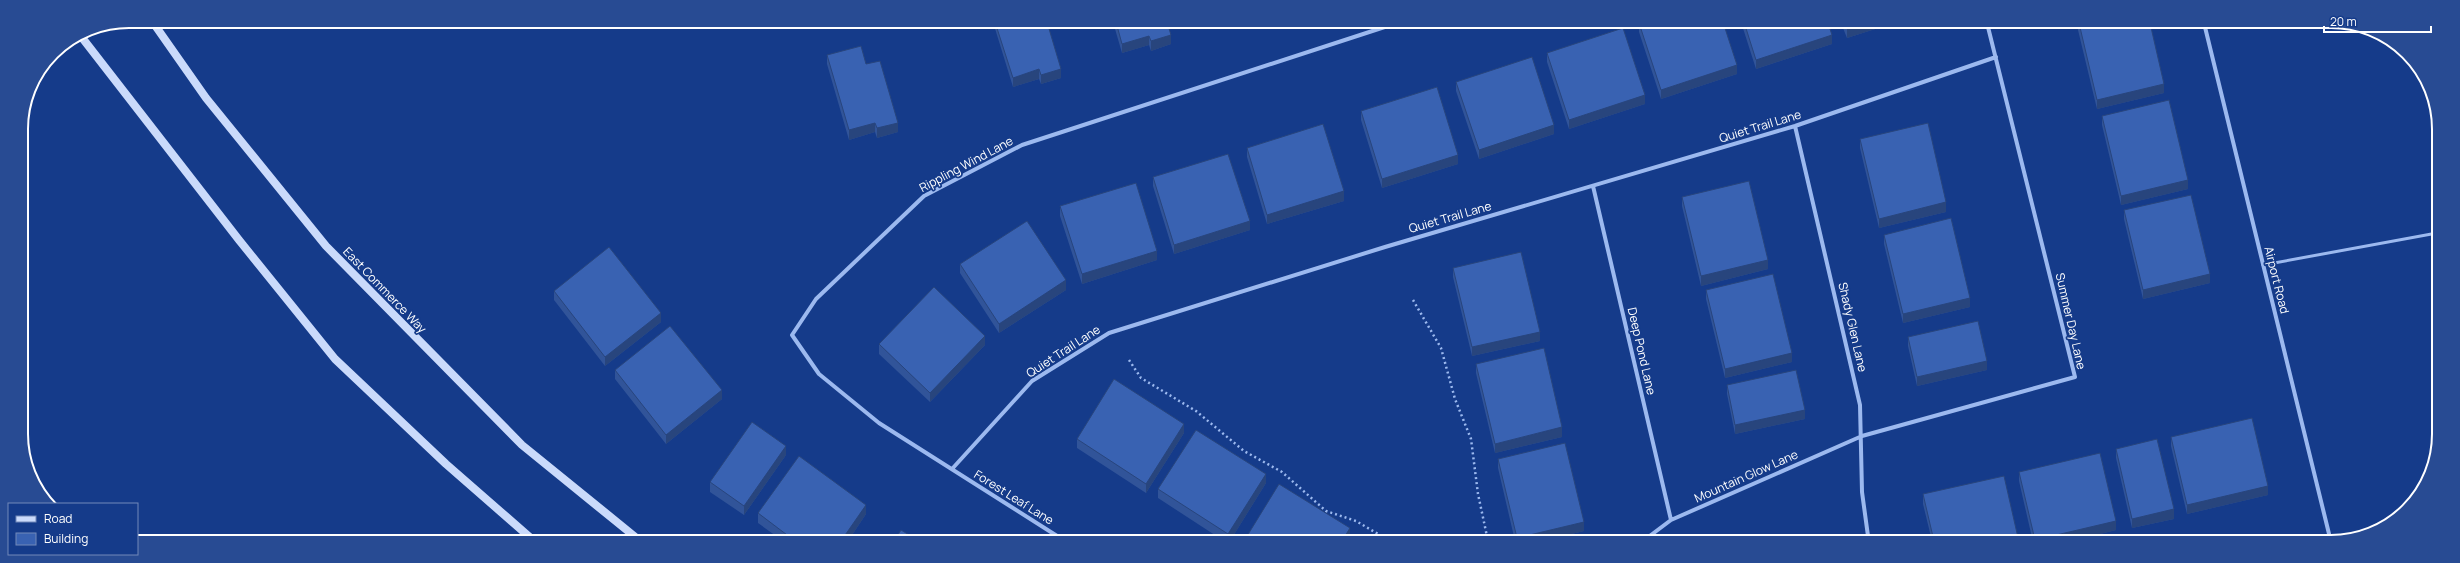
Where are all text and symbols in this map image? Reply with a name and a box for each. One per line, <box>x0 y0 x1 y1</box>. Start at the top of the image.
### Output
scale bar <box>2324 8 2431 34</box>
text: 20 m <box>2330 13 2357 30</box>
street label: Quiet Trail Lane <box>1717 105 1803 147</box>
street label: Rippling Wind Lane <box>916 132 1016 196</box>
street label: Quiet Trail Lane <box>1407 197 1493 237</box>
street label: East Commerce Way <box>339 243 431 337</box>
street label: Airport Road <box>2260 245 2294 315</box>
street label: Summer Day Lane <box>2052 271 2090 371</box>
street label: Shady Glen Lane <box>1834 280 1872 374</box>
street label: Deep Pond Lane <box>1624 306 1660 396</box>
street label: Quiet Trail Lane <box>1023 321 1103 381</box>
street label: Mountain Glow Lane <box>1691 445 1801 507</box>
street label: Forest Leaf Lane <box>971 466 1057 528</box>
legend <box>8 503 138 555</box>
text: Road <box>44 510 72 527</box>
text: Building <box>44 530 88 547</box>

